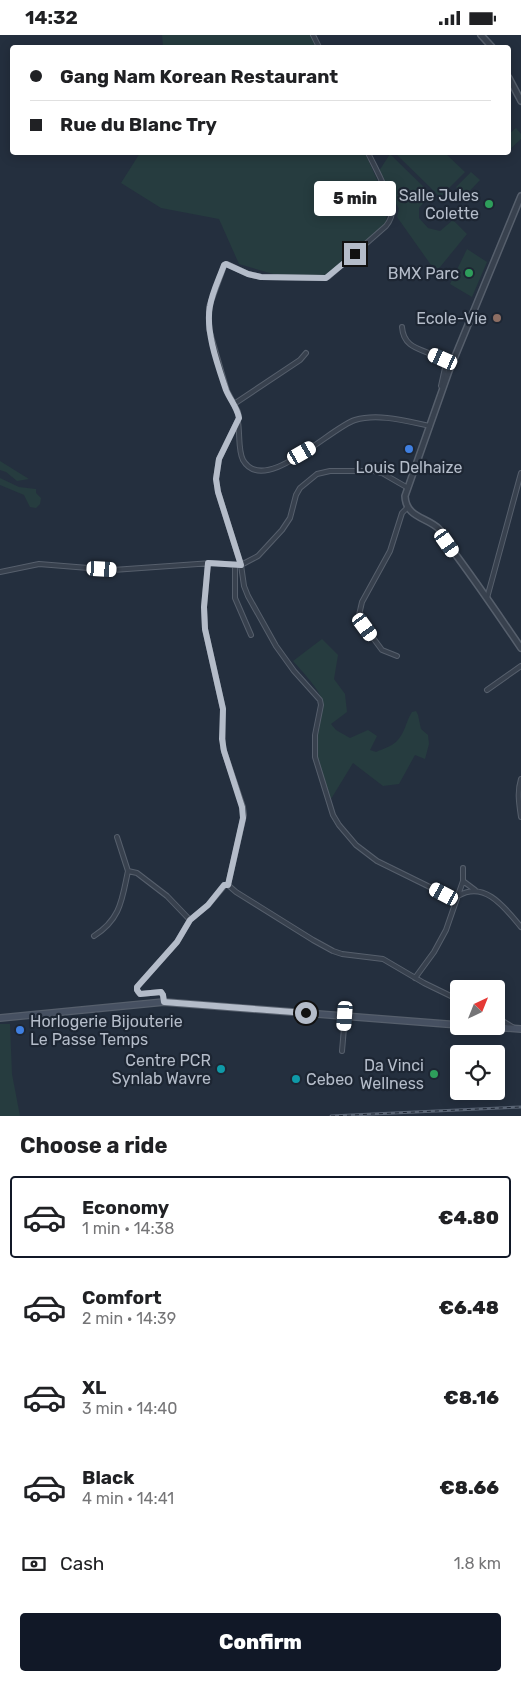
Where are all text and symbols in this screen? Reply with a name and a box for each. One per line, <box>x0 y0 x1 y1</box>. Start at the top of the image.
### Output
text: 14:32 <box>25 6 78 29</box>
text: Gang Nam Korean Restaurant <box>60 65 338 88</box>
text: Rue du Blanc Try <box>60 113 217 136</box>
callout: 5 min <box>314 181 396 217</box>
place label: Salle Jules Colette <box>399 186 479 223</box>
text: 5 min <box>333 189 377 208</box>
marker: Salle Jules Colette <box>483 198 495 210</box>
route end <box>344 243 366 265</box>
place label: BMX Parc <box>388 264 459 283</box>
marker: BMX Parc <box>463 267 475 279</box>
place label: Ecole-Vie <box>416 309 487 328</box>
marker: Ecole-Vie <box>491 312 503 324</box>
car <box>426 346 459 372</box>
car <box>285 439 318 467</box>
marker: Louis Delhaize <box>403 443 415 455</box>
place label: Louis Delhaize <box>356 458 462 477</box>
car <box>432 526 461 560</box>
car <box>86 561 117 577</box>
car <box>350 610 379 644</box>
car <box>427 880 460 908</box>
north arrow <box>450 980 505 1035</box>
map controls <box>450 980 505 1100</box>
car <box>336 1001 353 1031</box>
route start <box>295 1002 317 1024</box>
place label: Horlogerie Bijouterie Le Passe Temps <box>30 1012 183 1049</box>
marker: Horlogerie Bijouterie Le Passe Temps <box>14 1024 26 1036</box>
button: locate <box>450 1045 505 1100</box>
place label: Centre PCR Synlab Wavre <box>112 1051 211 1088</box>
place label: Da Vinci Wellness <box>360 1056 424 1093</box>
marker: Centre PCR Synlab Wavre <box>215 1063 227 1075</box>
marker: Da Vinci Wellness <box>428 1068 440 1080</box>
place label: Cebeo <box>306 1070 353 1089</box>
marker: Cebeo <box>290 1073 302 1085</box>
text: Choose a ride <box>20 1132 167 1159</box>
icon: car <box>22 1195 67 1240</box>
text: Economy <box>82 1196 169 1219</box>
text: €4.80 <box>438 1206 499 1229</box>
text: 1 min · 14:38 <box>82 1219 174 1238</box>
icon: car <box>22 1285 67 1330</box>
text: Comfort <box>82 1286 162 1309</box>
text: €6.48 <box>439 1296 499 1319</box>
text: 2 min · 14:39 <box>82 1309 176 1328</box>
icon: car <box>22 1375 67 1420</box>
text: XL <box>82 1376 106 1399</box>
text: €8.16 <box>443 1386 499 1409</box>
text: 3 min · 14:40 <box>82 1399 177 1418</box>
icon: car <box>22 1465 67 1510</box>
text: Black <box>82 1466 134 1489</box>
text: €8.66 <box>440 1476 499 1499</box>
text: 4 min · 14:41 <box>82 1489 174 1508</box>
icon: cash <box>20 1550 48 1578</box>
text: Cash <box>60 1552 104 1575</box>
text: 1.8 km <box>454 1554 501 1573</box>
button: Confirm <box>20 1613 501 1671</box>

